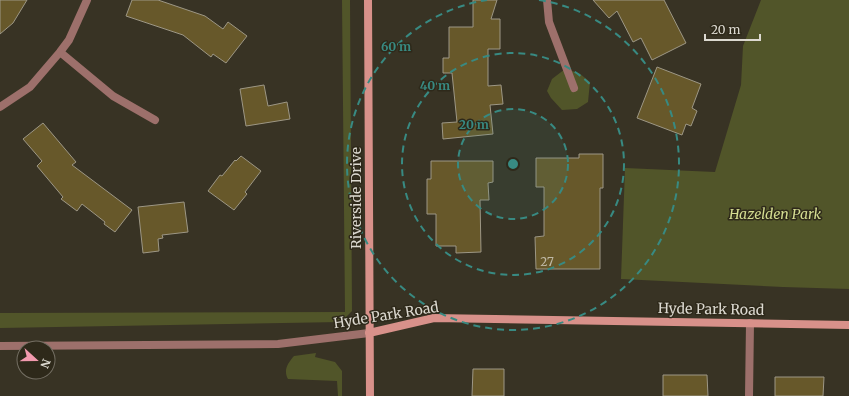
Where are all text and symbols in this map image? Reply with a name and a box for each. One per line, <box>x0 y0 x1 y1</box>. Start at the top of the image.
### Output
scale bar <box>705 16 760 42</box>
text: 20 m <box>711 22 740 37</box>
text: 60 m <box>381 39 411 54</box>
text: 40 m <box>420 78 450 93</box>
text: 20 m <box>459 117 489 132</box>
street label: Riverside Drive <box>347 147 365 249</box>
centre of rings <box>506 157 520 171</box>
park label: Hazelden Park <box>728 205 821 223</box>
house number: 27 <box>540 254 554 269</box>
street label: Hyde Park Road <box>332 298 441 332</box>
street label: Hyde Park Road <box>658 299 765 319</box>
north arrow <box>16 340 56 380</box>
text: N <box>37 357 53 370</box>

